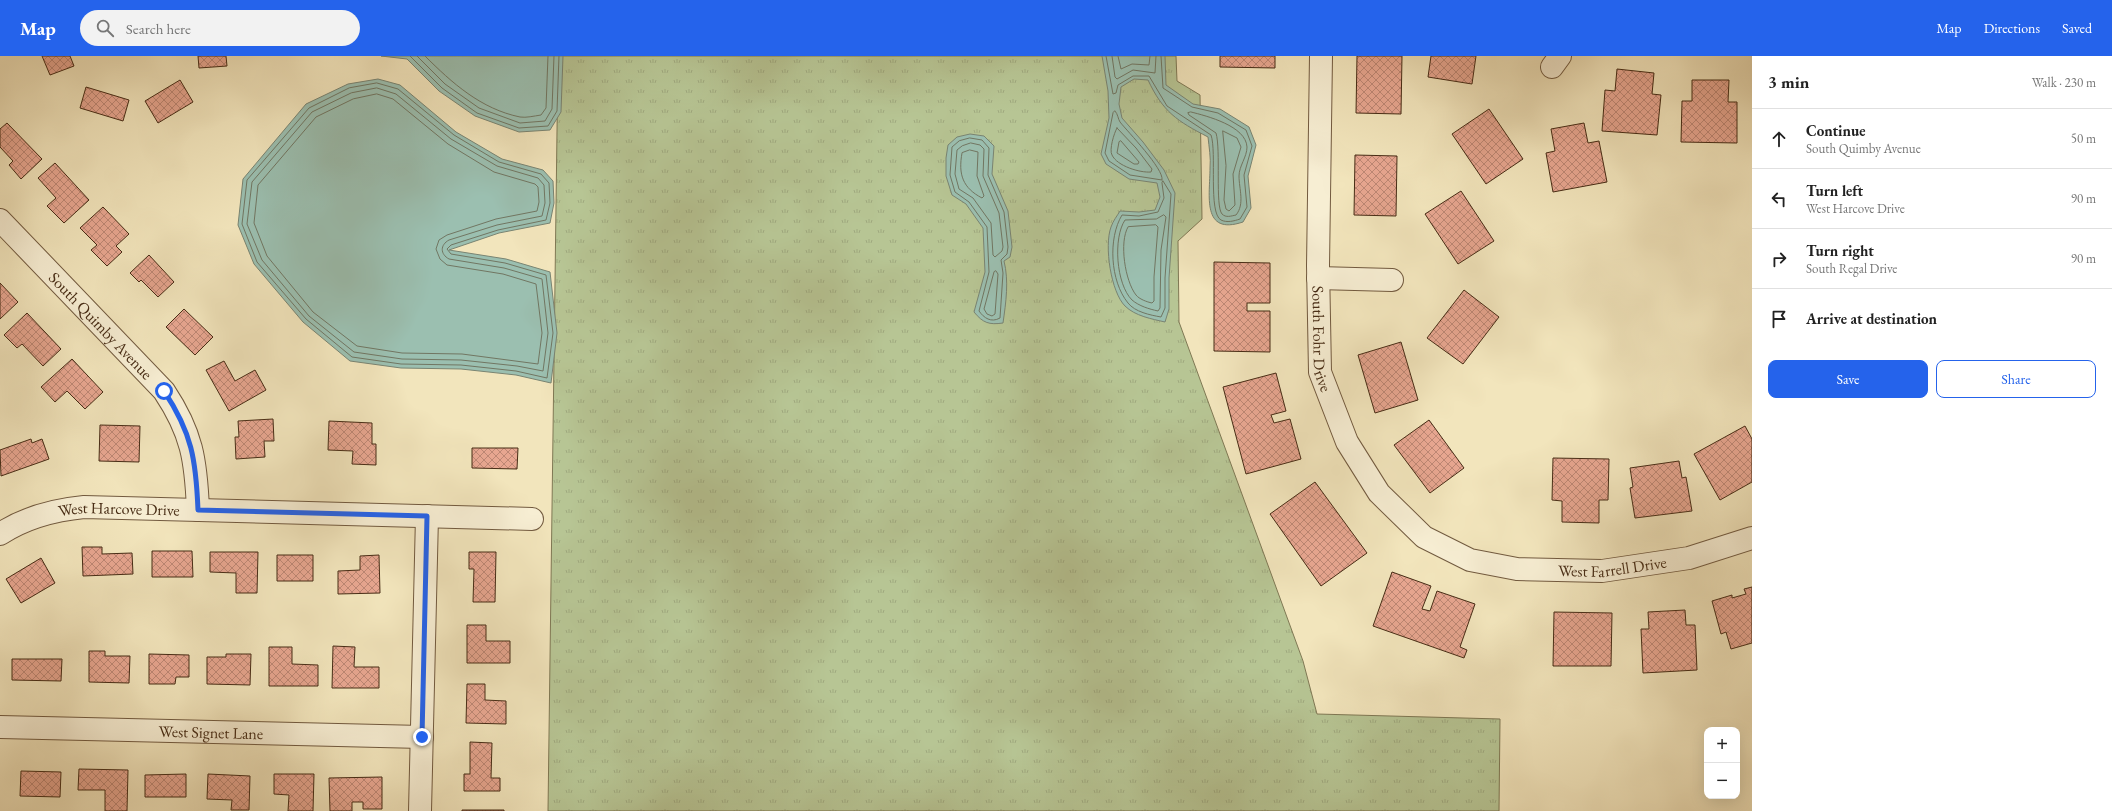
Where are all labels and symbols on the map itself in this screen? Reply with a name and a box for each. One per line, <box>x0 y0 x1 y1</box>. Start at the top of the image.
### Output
street label: South Quimby Avenue <box>44 267 157 384</box>
street label: South Fohr Drive <box>1307 285 1337 395</box>
route start <box>155 382 173 400</box>
street label: West Harcove Drive <box>57 497 180 521</box>
street label: West Farrell Drive <box>1558 552 1668 582</box>
street label: West Signet Lane <box>158 721 263 744</box>
route end <box>413 728 431 746</box>

